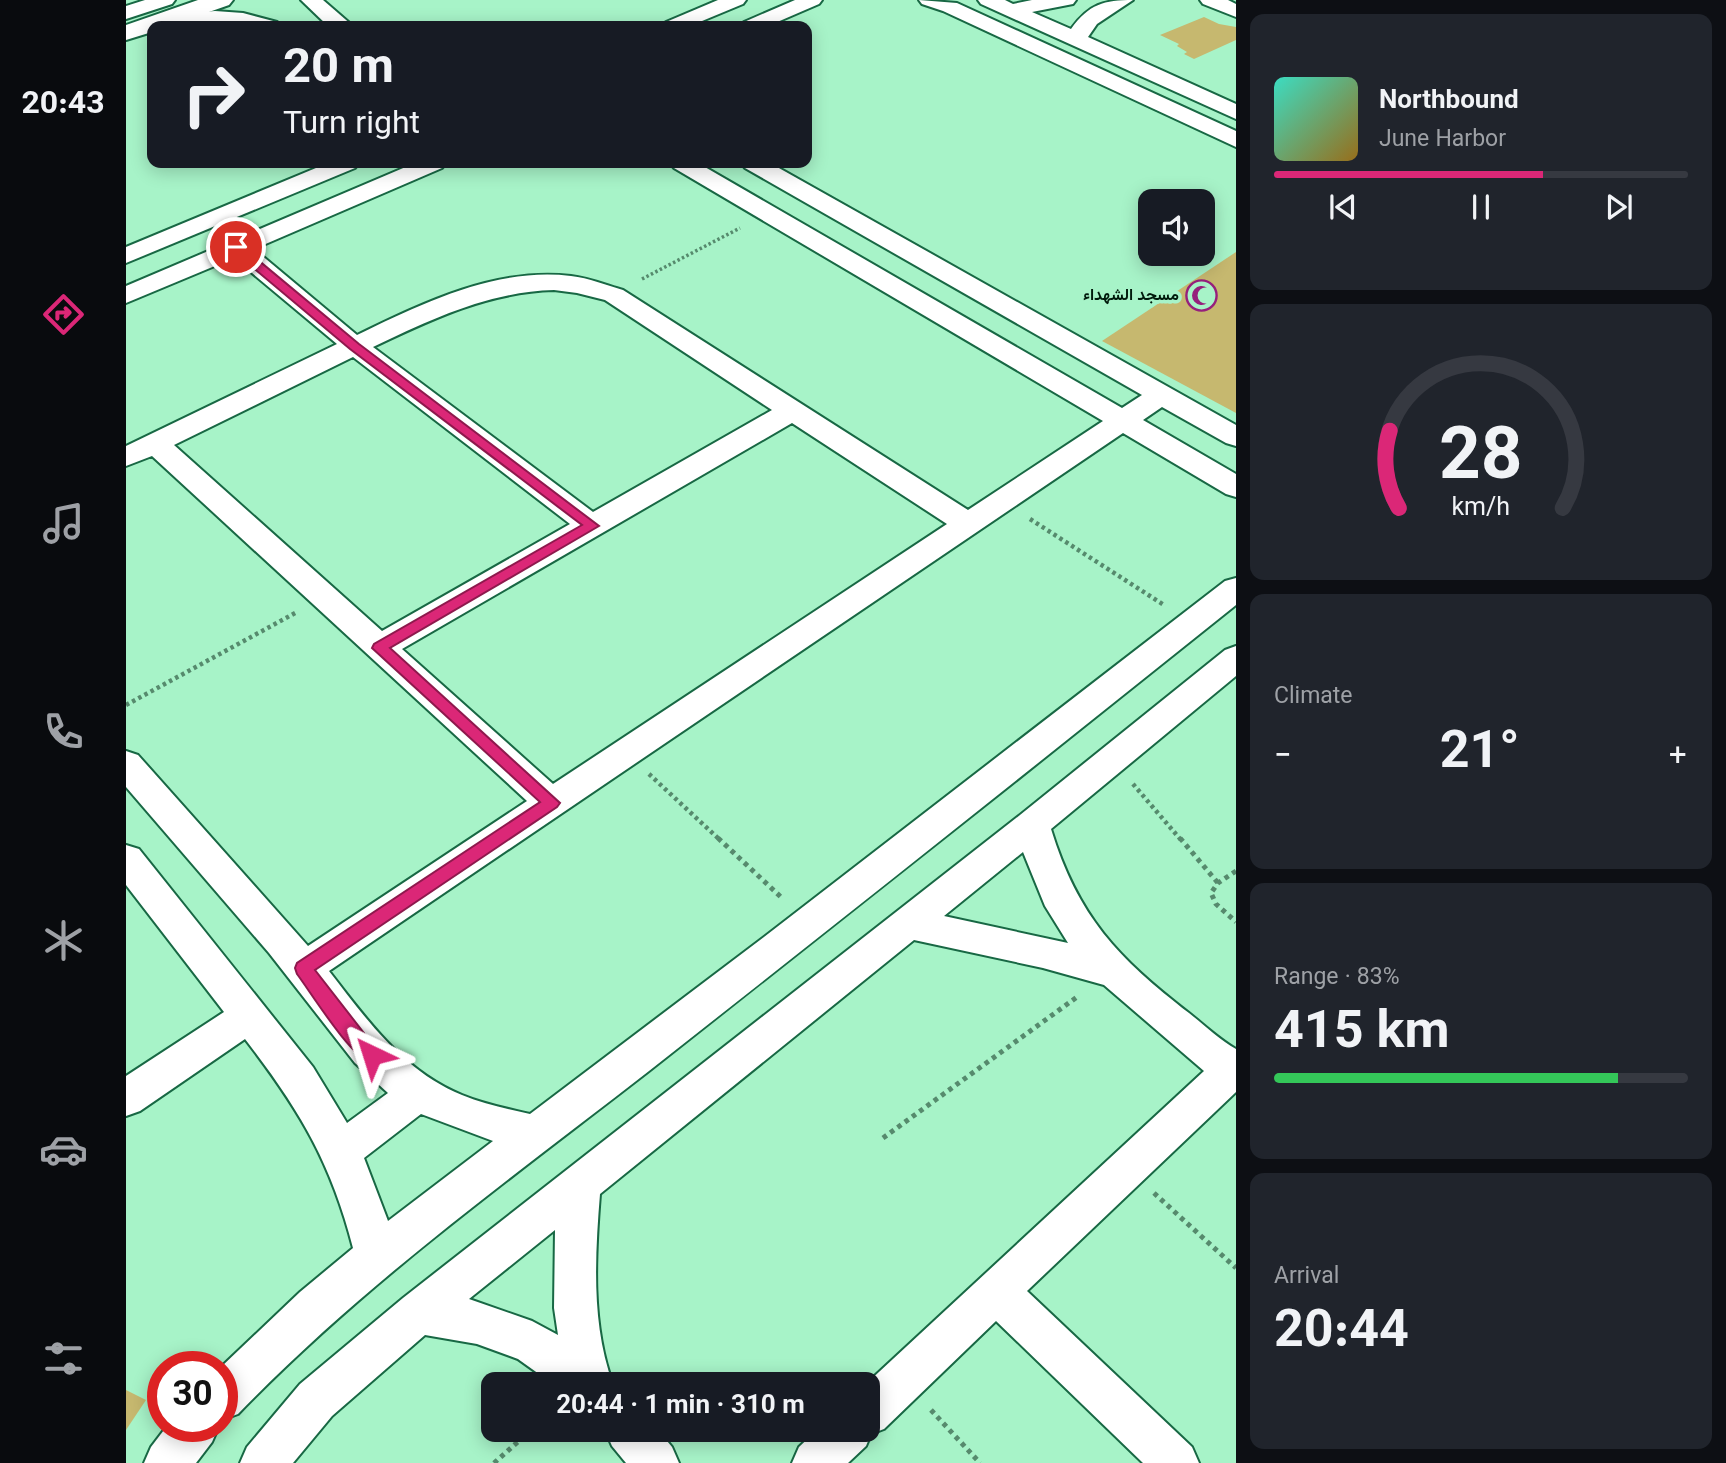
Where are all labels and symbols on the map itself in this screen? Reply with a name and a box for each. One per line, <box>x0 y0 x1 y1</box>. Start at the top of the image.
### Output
pin <box>206 217 266 277</box>
mosque icon: مسجد الشهداء <box>1185 279 1219 313</box>
place label: مسجد الشهداء <box>1083 284 1179 309</box>
position arrow <box>335 1018 409 1092</box>
speed limit sign: 30 <box>147 1351 238 1442</box>

